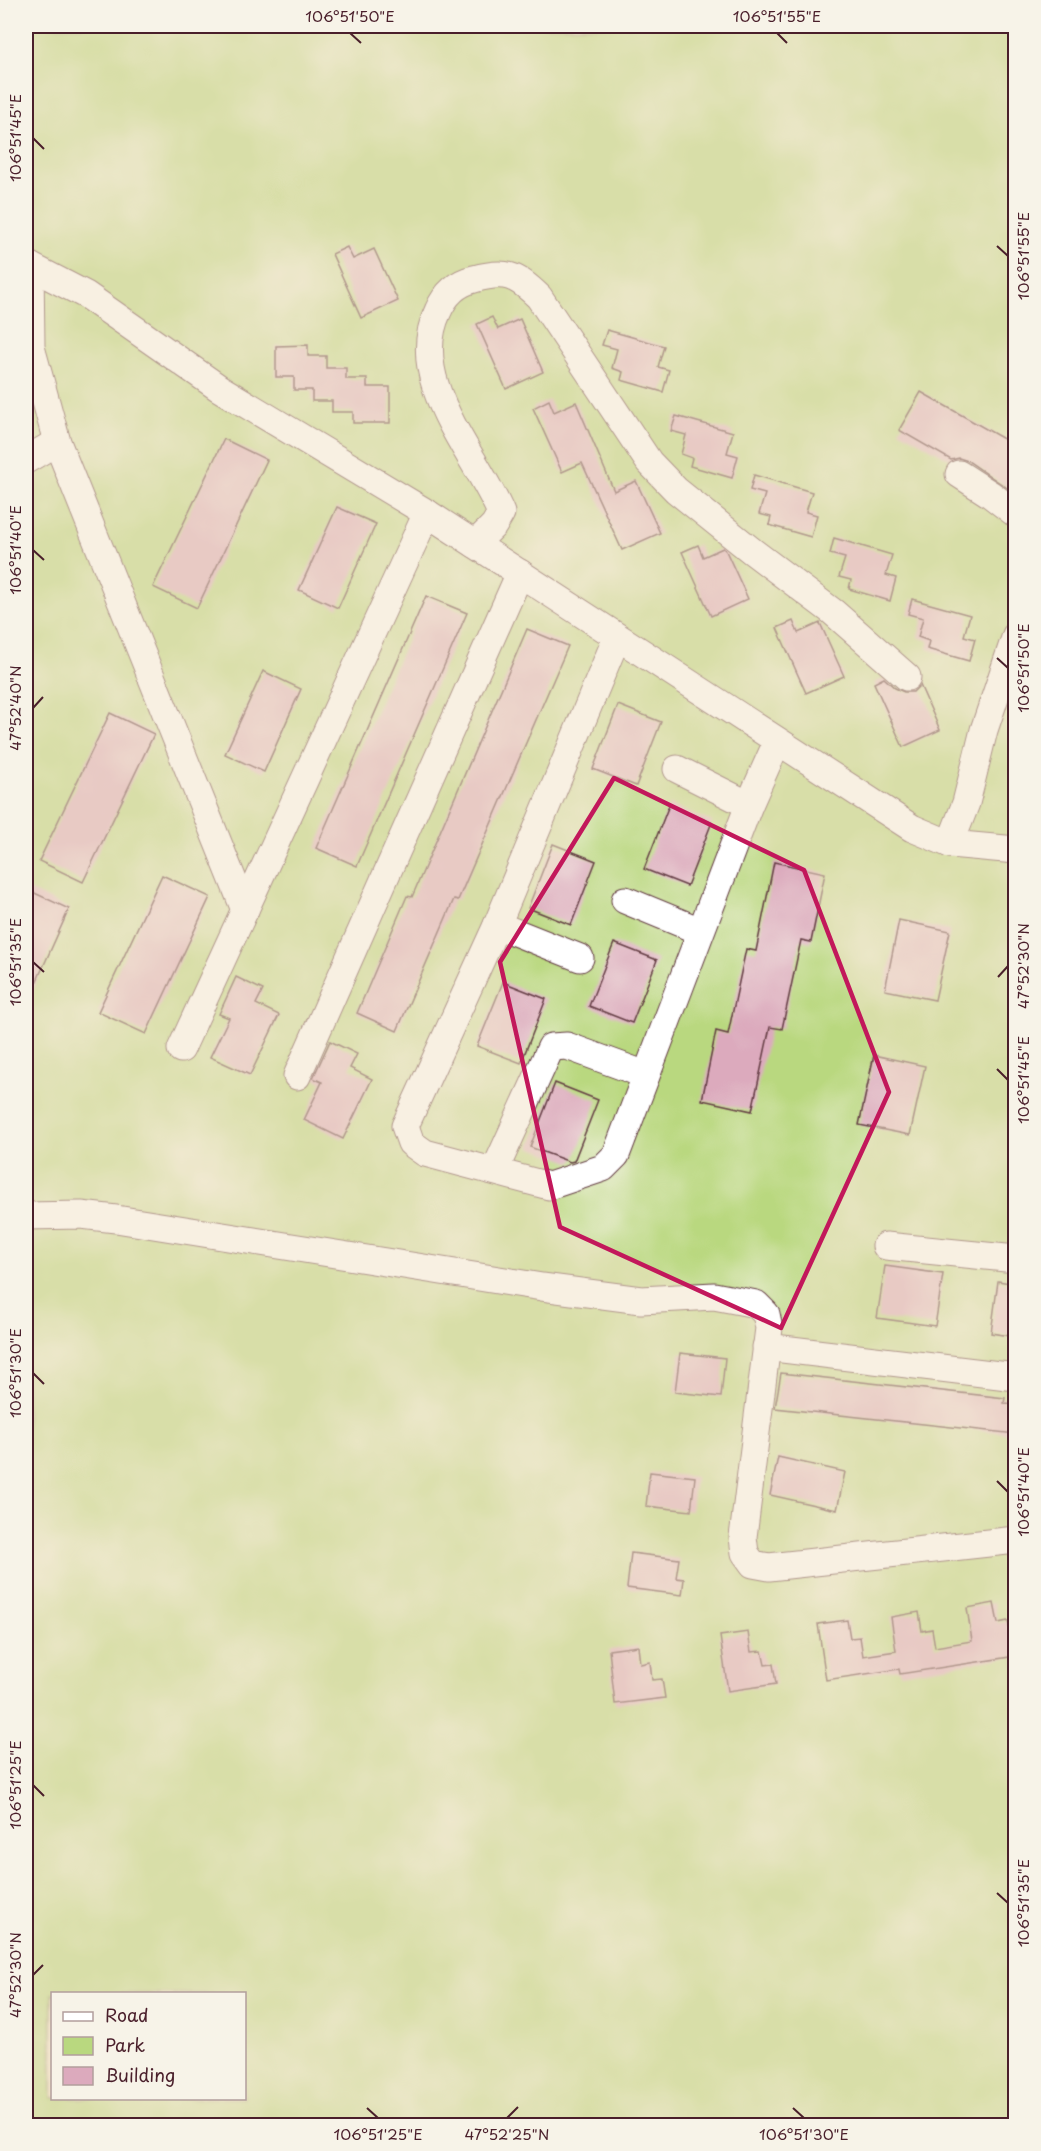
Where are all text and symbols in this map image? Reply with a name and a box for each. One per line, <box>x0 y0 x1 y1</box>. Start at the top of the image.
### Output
text: 106°51'50"E <box>305 4 395 27</box>
text: 106°51'55"E <box>733 4 821 27</box>
text: 106°51'45"E <box>3 94 26 182</box>
text: 106°51'55"E <box>1011 212 1034 300</box>
text: 106°51'40"E <box>3 505 26 595</box>
text: 106°51'50"E <box>1011 623 1034 713</box>
text: 47°52'40"N <box>3 665 26 751</box>
text: 106°51'35"E <box>3 918 26 1006</box>
text: 47°52'30"N <box>1011 923 1034 1009</box>
text: 106°51'45"E <box>1011 1036 1034 1124</box>
text: 106°51'30"E <box>3 1328 26 1418</box>
text: 106°51'40"E <box>1011 1447 1034 1537</box>
text: 106°51'25"E <box>3 1740 26 1830</box>
text: 106°51'35"E <box>1011 1859 1034 1947</box>
text: 47°52'30"N <box>3 1932 26 2018</box>
legend <box>51 1992 246 2100</box>
text: Road <box>105 2001 149 2028</box>
text: Park <box>105 2031 145 2058</box>
text: Building <box>105 2061 175 2088</box>
text: 106°51'25"E <box>333 2122 423 2145</box>
text: 47°52'25"N <box>464 2122 550 2145</box>
text: 106°51'30"E <box>759 2122 849 2145</box>

